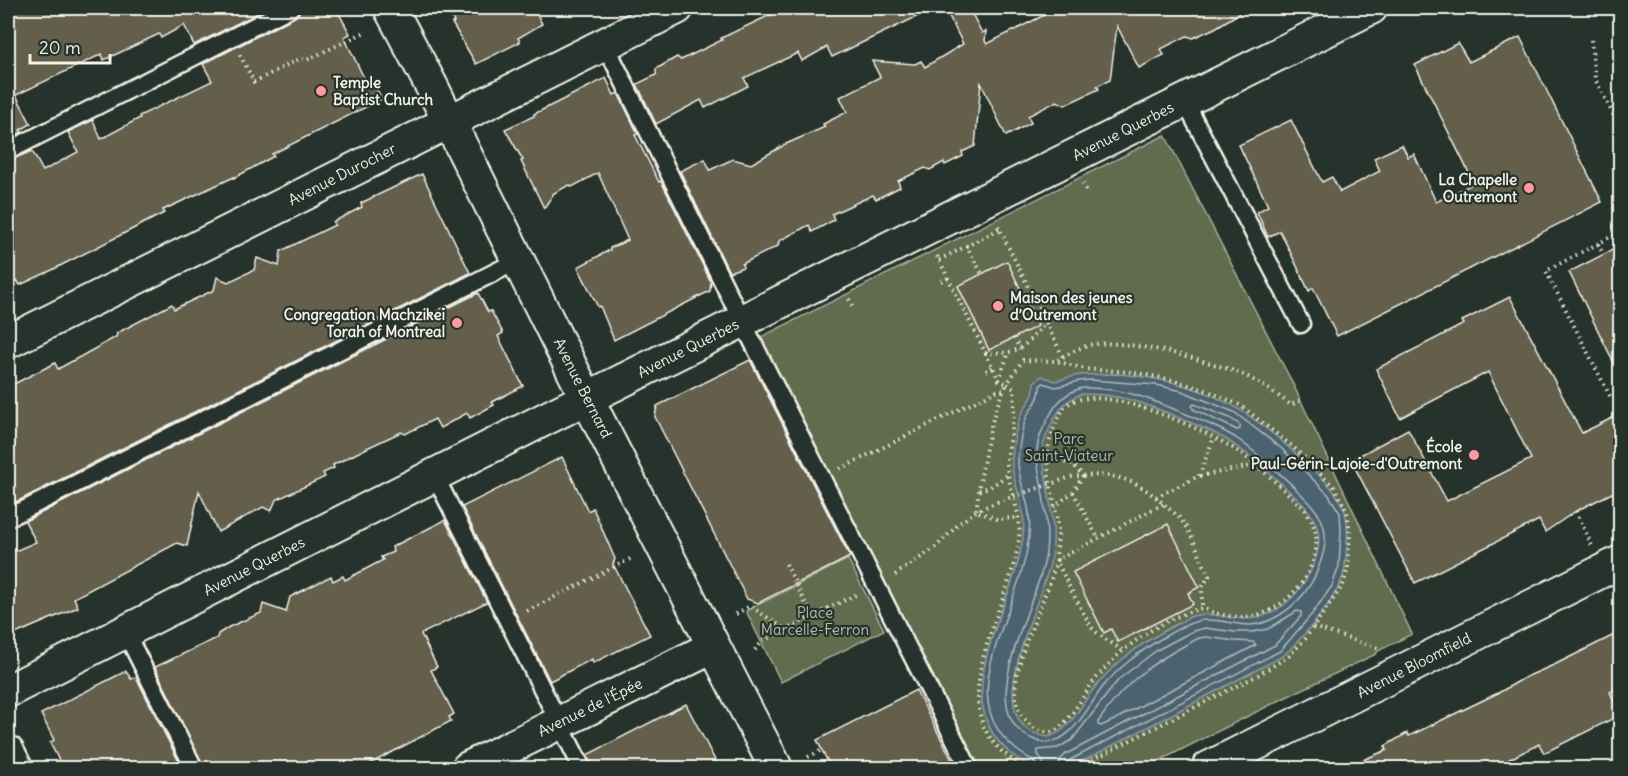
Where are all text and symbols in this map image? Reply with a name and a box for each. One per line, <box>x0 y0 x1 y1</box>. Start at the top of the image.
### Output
scale bar <box>30 27 110 65</box>
text: 20 m <box>39 36 81 59</box>
place label: Temple Baptist Church <box>333 73 434 110</box>
marker: Temple Baptist Church <box>314 84 328 98</box>
street label: Avenue Querbes <box>1069 97 1177 165</box>
street label: Avenue Durocher <box>285 139 399 209</box>
place label: La Chapelle Outremont <box>1438 170 1518 206</box>
marker: La Chapelle Outremont <box>1522 181 1536 195</box>
place label: Maison des jeunes d’Outremont <box>1010 288 1133 324</box>
marker: Maison des jeunes d’Outremont <box>991 299 1005 313</box>
place label: Congregation Machzikei Torah of Montreal <box>284 305 445 341</box>
street label: Avenue Querbes <box>634 314 742 382</box>
marker: Congregation Machzikei Torah of Montreal <box>450 316 464 330</box>
street label: Avenue Bernard <box>550 335 616 441</box>
park label: Parc Saint-Viateur <box>1025 429 1113 465</box>
place label: École Paul-Gérin-Lajoie-d'Outremont <box>1251 436 1463 473</box>
marker: École Paul-Gérin-Lajoie-d'Outremont <box>1467 448 1481 462</box>
street label: Avenue Querbes <box>200 532 308 600</box>
park label: Place Marcelle-Ferron <box>761 603 869 639</box>
street label: Avenue Bloomfield <box>1354 628 1474 702</box>
street label: Avenue de l'Épée <box>535 673 645 741</box>

